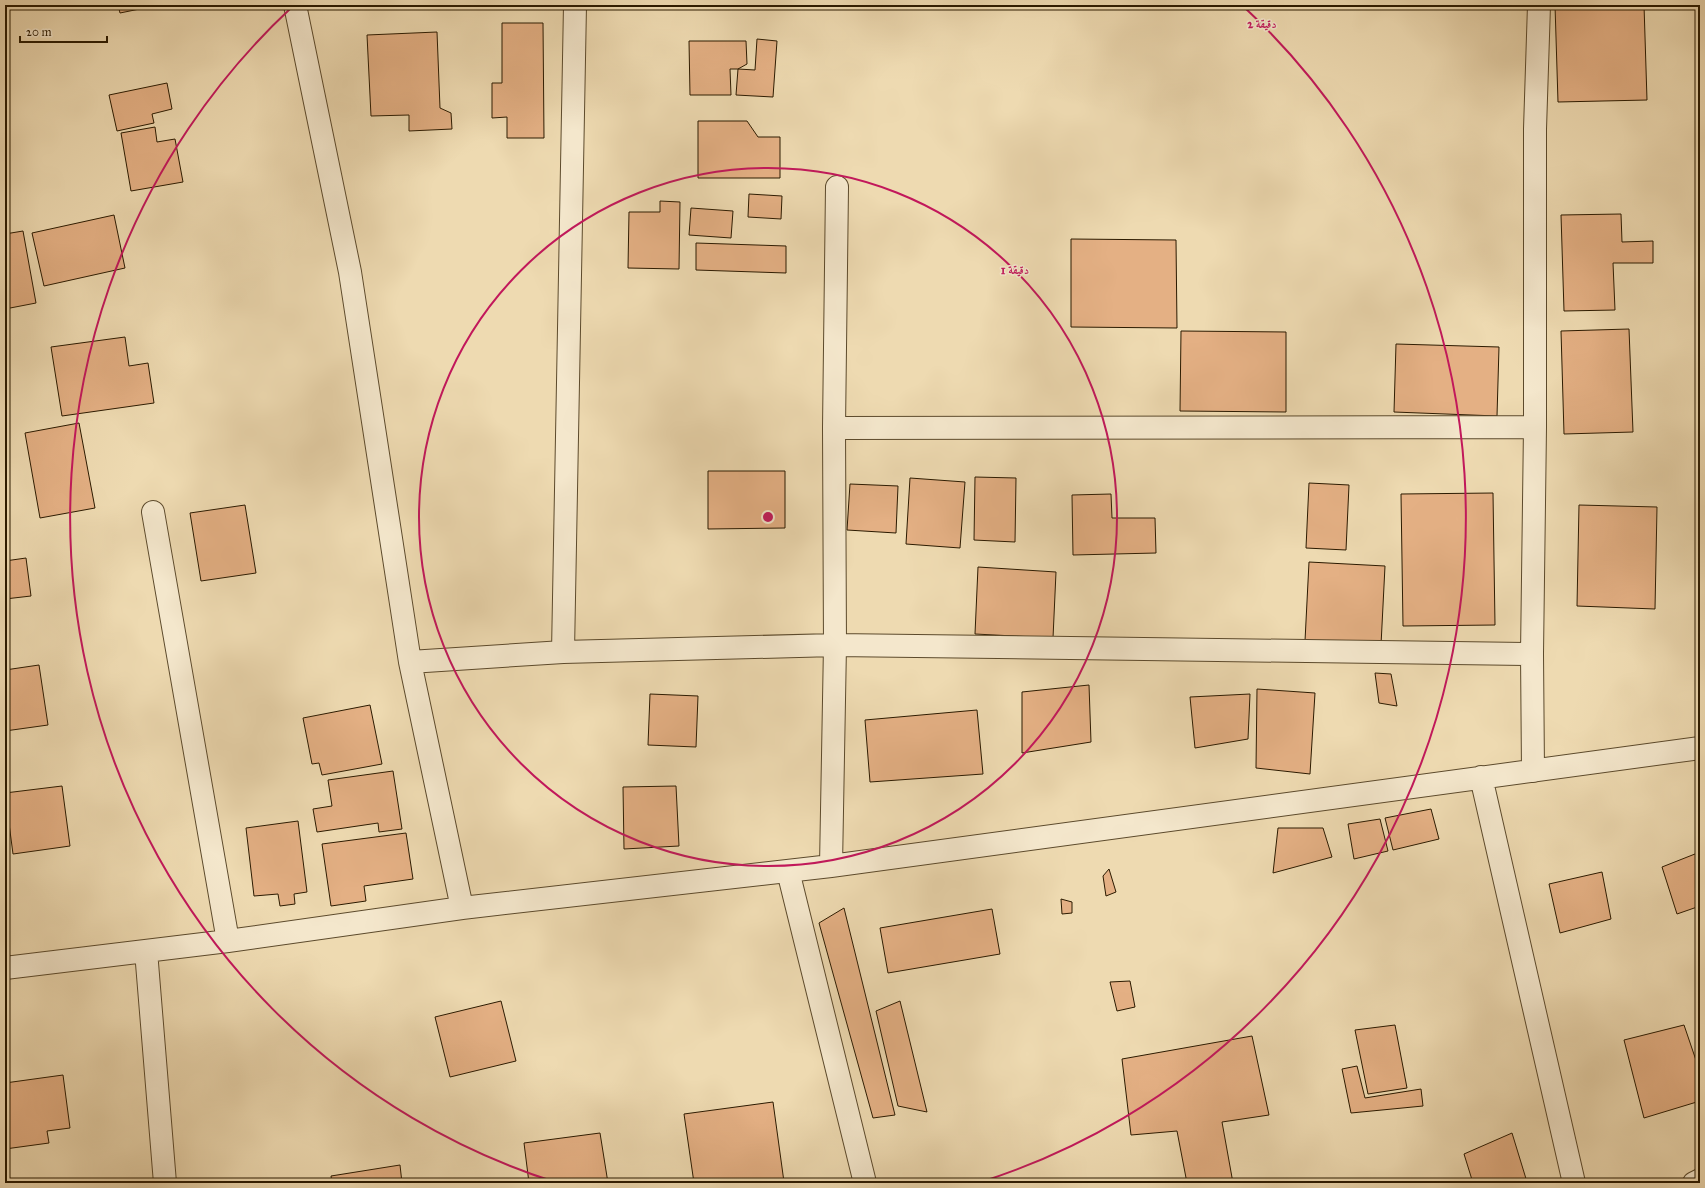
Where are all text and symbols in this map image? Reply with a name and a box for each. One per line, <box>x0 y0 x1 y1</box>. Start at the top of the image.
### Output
text: 2 دقيقة <box>1247 17 1277 31</box>
scale bar <box>20 18 107 44</box>
text: 20 m <box>26 25 52 39</box>
text: 1 دقيقة <box>1001 263 1029 277</box>
centre of rings <box>761 510 775 524</box>

